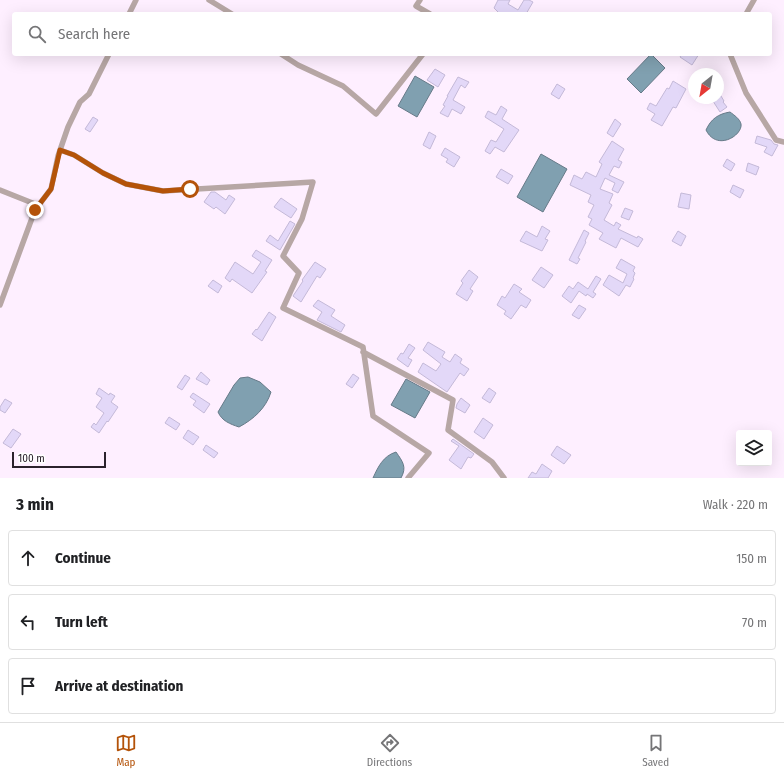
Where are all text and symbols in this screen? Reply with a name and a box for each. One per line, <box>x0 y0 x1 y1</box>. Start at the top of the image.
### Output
search box <box>12 12 772 56</box>
icon: search <box>26 23 48 45</box>
text: Search here <box>58 25 130 43</box>
north arrow <box>688 68 724 104</box>
route start <box>181 180 199 198</box>
route end <box>26 201 44 219</box>
map controls <box>736 430 772 466</box>
button: layers <box>736 430 772 466</box>
scale bar <box>12 450 106 469</box>
text: 100 m <box>18 452 45 465</box>
text: 3 min <box>16 494 54 515</box>
text: Walk · 220 m <box>703 497 768 512</box>
icon: ahead <box>17 547 39 569</box>
text: Continue <box>55 549 111 567</box>
text: 150 m <box>736 551 767 566</box>
icon: left <box>17 611 39 633</box>
text: Turn left <box>55 613 108 631</box>
text: 70 m <box>742 615 767 630</box>
icon: arrive <box>17 675 39 697</box>
text: Arrive at destination <box>55 677 183 695</box>
tab: Map <box>115 732 137 769</box>
tab: Directions <box>367 732 412 769</box>
tab: Saved <box>642 732 669 769</box>

